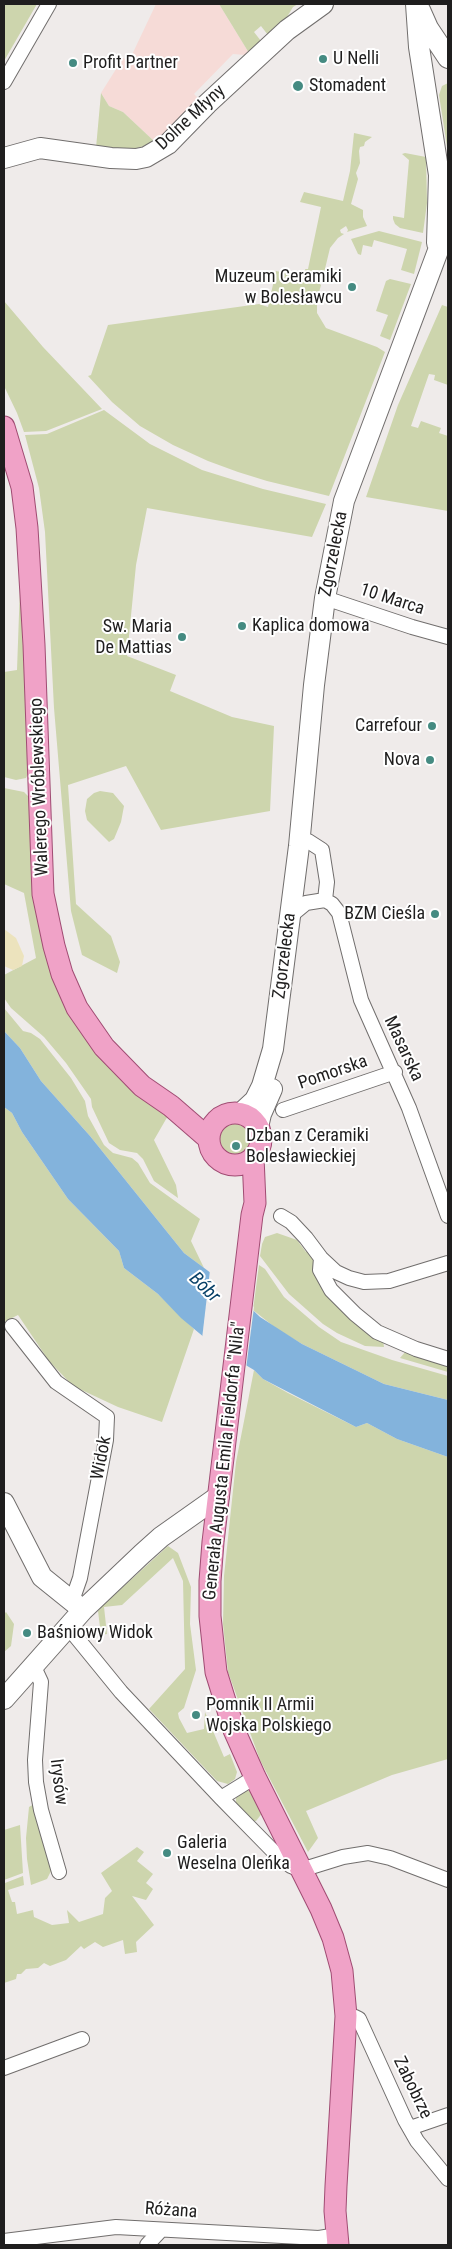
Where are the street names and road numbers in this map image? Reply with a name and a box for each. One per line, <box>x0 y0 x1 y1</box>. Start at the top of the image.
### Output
street label: Dolne Młyny <box>152 81 230 155</box>
street label: Zgorzelecka <box>315 510 353 598</box>
street label: 10 Marca <box>357 579 427 621</box>
street label: Walerego Wróblewskiego <box>26 698 54 876</box>
street label: Zgorzelecka <box>269 912 301 1000</box>
street label: Masarska <box>379 1013 427 1085</box>
street label: Pomorska <box>295 1051 371 1095</box>
street label: Generała Augusta Emila Fieldorfa "Nila" <box>200 1321 250 1601</box>
street label: Widok <box>87 1434 117 1482</box>
street label: Irysów <box>44 1758 72 1806</box>
street label: Zabobrze <box>388 2053 436 2123</box>
street label: Różana <box>144 2198 198 2224</box>

